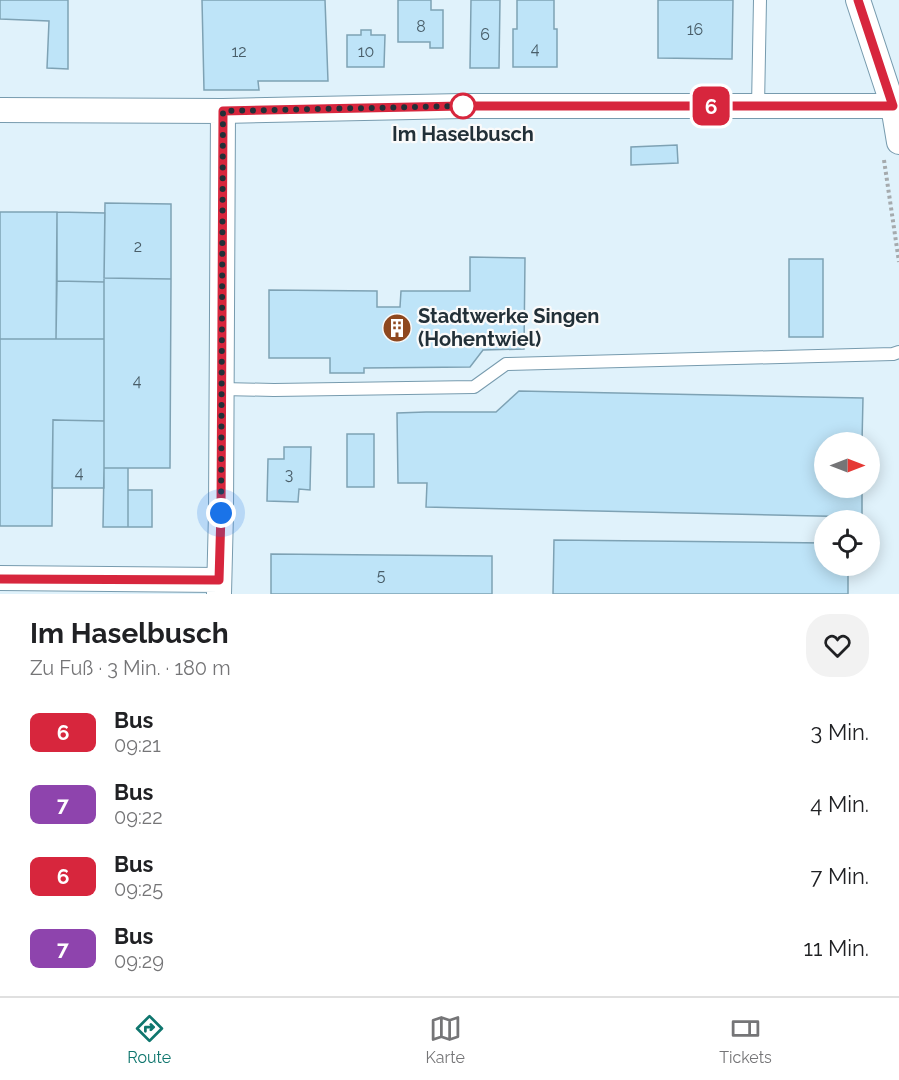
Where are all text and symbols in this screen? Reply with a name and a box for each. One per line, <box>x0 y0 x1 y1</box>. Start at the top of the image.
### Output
house number: 8 <box>416 17 426 36</box>
house number: 16 <box>687 20 703 39</box>
house number: 6 <box>480 25 490 44</box>
house number: 4 <box>531 39 540 58</box>
house number: 12 <box>231 42 247 61</box>
house number: 10 <box>358 42 374 61</box>
line badge: 6 <box>692 86 730 126</box>
marker: Im Haselbusch <box>450 93 476 119</box>
text: 6 <box>705 94 717 119</box>
place label: Im Haselbusch <box>392 122 534 146</box>
house number: 2 <box>134 237 142 256</box>
place label: Stadtwerke Singen (Hohentwiel) <box>418 304 599 351</box>
building icon: Stadtwerke Singen (Hohentwiel) <box>381 312 413 344</box>
house number: 4 <box>133 371 142 390</box>
north arrow <box>814 432 880 498</box>
map controls <box>814 432 880 576</box>
house number: 4 <box>75 463 84 482</box>
house number: 3 <box>285 465 293 484</box>
your location <box>206 498 236 528</box>
button: locate <box>814 510 880 576</box>
house number: 5 <box>377 566 386 585</box>
button: heart <box>806 614 869 677</box>
text: Im Haselbusch <box>30 617 229 650</box>
text: Zu Fuß · 3 Min. · 180 m <box>30 656 231 680</box>
text: Bus <box>114 707 153 733</box>
text: 3 Min. <box>811 719 869 745</box>
text: 6 <box>57 720 69 745</box>
text: 09:21 <box>114 733 161 757</box>
text: Bus <box>114 779 153 805</box>
text: 4 Min. <box>810 791 869 817</box>
text: 7 <box>57 792 69 817</box>
text: 09:22 <box>114 805 163 829</box>
text: Bus <box>114 851 153 877</box>
text: 7 Min. <box>811 863 869 889</box>
text: 6 <box>57 864 69 889</box>
text: 09:25 <box>114 877 163 901</box>
text: Bus <box>114 923 153 949</box>
text: 11 Min. <box>803 935 869 961</box>
text: 7 <box>57 936 69 961</box>
text: 09:29 <box>114 949 164 973</box>
tab: Route <box>127 1012 171 1067</box>
tab: Karte <box>426 1012 465 1067</box>
tab: Tickets <box>719 1012 772 1067</box>

